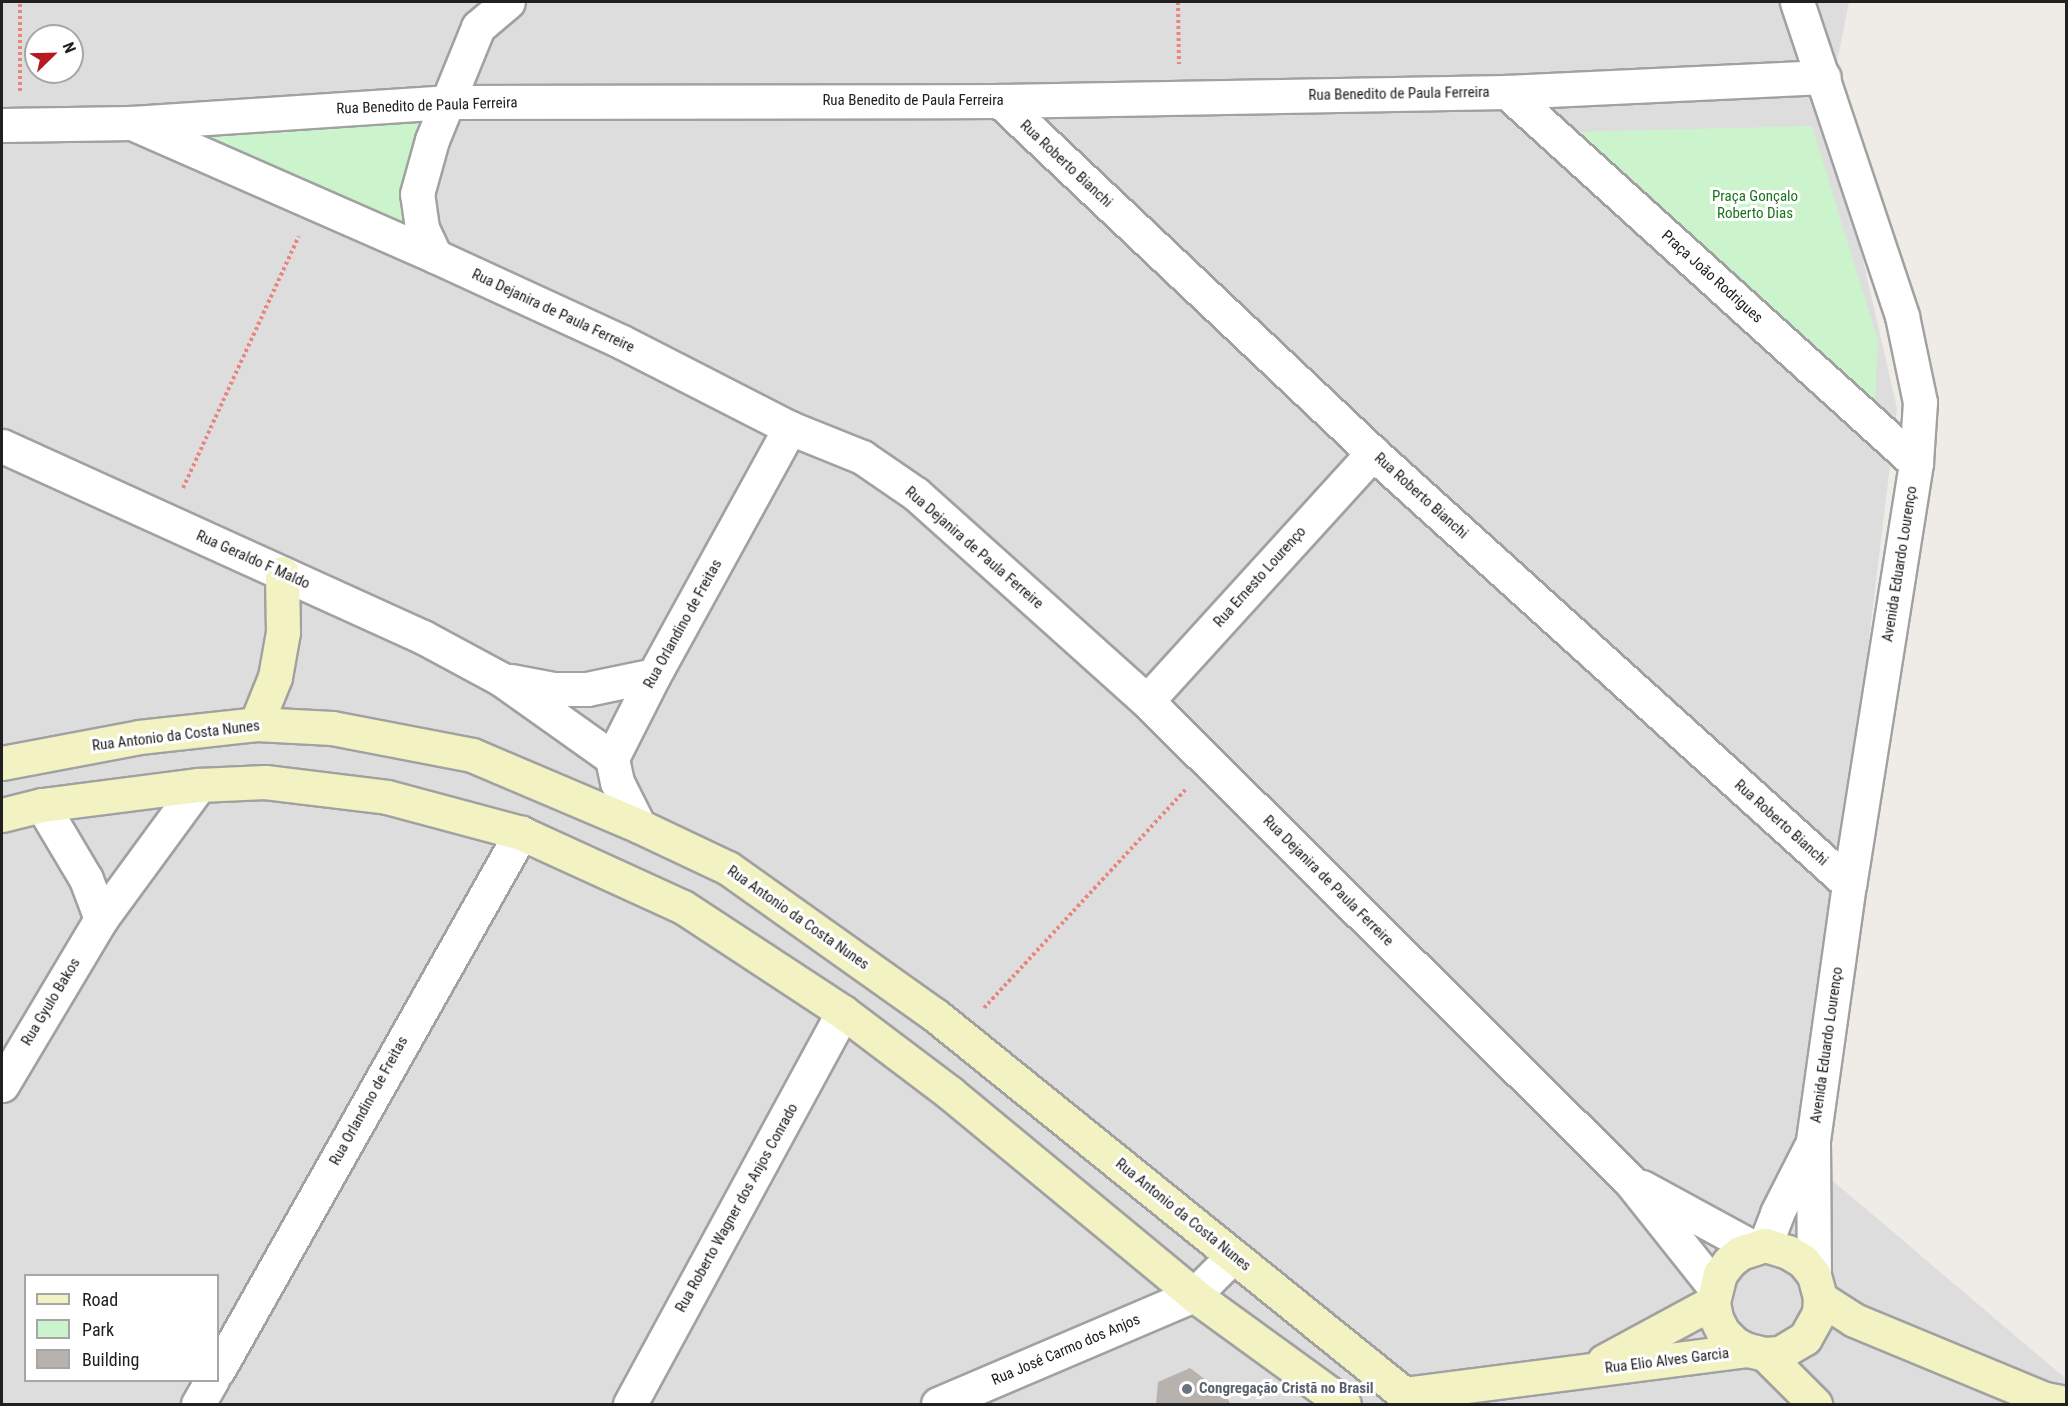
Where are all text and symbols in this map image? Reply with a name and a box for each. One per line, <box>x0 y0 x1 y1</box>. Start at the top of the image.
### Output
north arrow <box>24 24 84 84</box>
text: N <box>59 39 80 56</box>
street label: Rua Benedito de Paula Ferreira <box>1308 83 1490 105</box>
street label: Rua Benedito de Paula Ferreira <box>822 92 1004 110</box>
street label: Rua Benedito de Paula Ferreira <box>336 94 518 118</box>
street label: Rua Roberto Bianchi <box>1016 117 1116 211</box>
park label: Praça Gonçalo Roberto Dias <box>1712 187 1798 222</box>
street label: Praça João Rodrigues <box>1658 227 1766 327</box>
street label: Rua Dejanira de Paula Ferreire <box>469 265 637 357</box>
street label: Rua Roberto Bianchi <box>1371 449 1471 543</box>
street label: Rua Dejanira de Paula Ferreire <box>901 483 1047 613</box>
street label: Avenida Eduardo Lourenço <box>1879 485 1921 643</box>
street label: Rua Ernesto Lourenço <box>1210 523 1310 631</box>
street label: Rua Geraldo F Maldo <box>193 527 313 593</box>
street label: Rua Orlandino de Freitas <box>640 556 726 692</box>
street label: Rua Antonio da Costa Nunes <box>91 717 261 755</box>
street label: Rua Roberto Bianchi <box>1731 776 1831 870</box>
street label: Rua Dejanira de Paula Ferreire <box>1259 812 1397 950</box>
street label: Rua Antonio da Costa Nunes <box>724 862 872 974</box>
street label: Rua Gyulo Bakos <box>18 955 84 1049</box>
street label: Avenida Eduardo Lourenço <box>1807 966 1847 1124</box>
street label: Rua Orlandino de Freitas <box>326 1033 412 1169</box>
street label: Rua Roberto Wagner dos Anjos Conrado <box>672 1100 802 1316</box>
street label: Rua Antonio da Costa Nunes <box>1112 1155 1254 1275</box>
legend <box>24 1274 219 1382</box>
text: Road <box>82 1289 118 1310</box>
street label: Rua José Carmo dos Anjos <box>989 1311 1143 1389</box>
text: Park <box>82 1319 114 1340</box>
street label: Rua Elio Alves Garcia <box>1604 1344 1730 1378</box>
text: Building <box>82 1349 139 1370</box>
place label: Congregação Cristã no Brasil <box>1199 1380 1374 1398</box>
marker: Congregação Cristã no Brasil <box>1180 1382 1194 1396</box>

